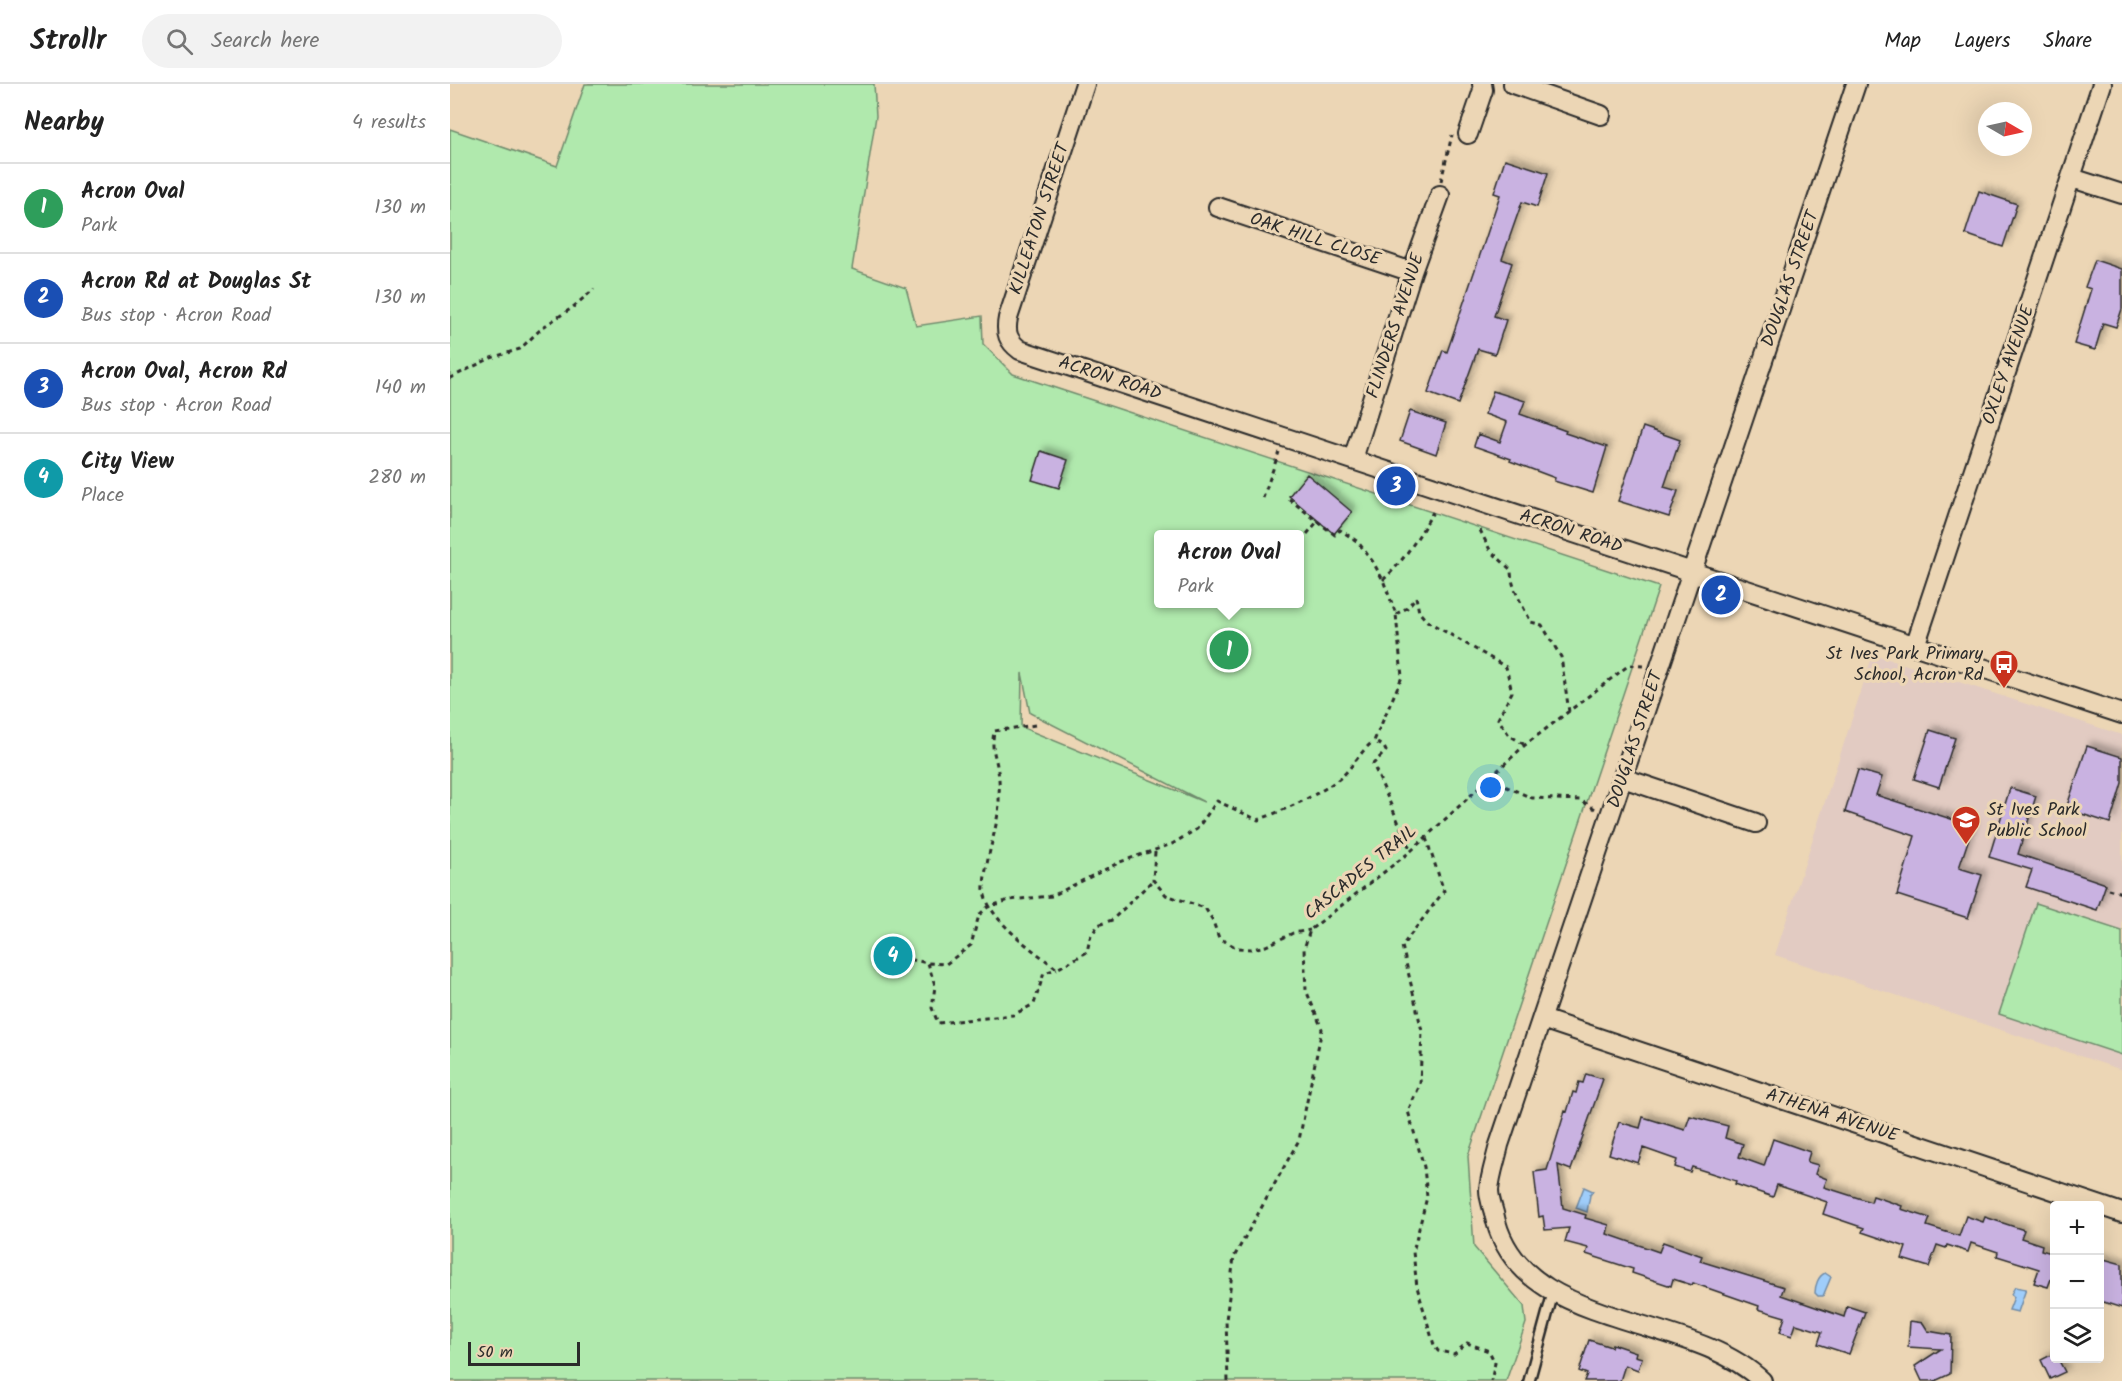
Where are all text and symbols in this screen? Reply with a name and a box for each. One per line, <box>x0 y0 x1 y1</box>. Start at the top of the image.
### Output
search box <box>142 14 562 68</box>
text: Strollr <box>30 19 106 64</box>
text: Search here <box>211 24 320 59</box>
icon: search <box>163 25 196 58</box>
text: Map <box>1884 25 1921 58</box>
text: Layers <box>1954 25 2010 58</box>
text: Share <box>2043 25 2092 58</box>
text: Nearby <box>24 102 104 144</box>
north arrow <box>1978 102 2032 156</box>
text: 4 results <box>352 107 426 139</box>
street label: KILLEATON STREET <box>1002 138 1079 299</box>
text: Acron Oval <box>81 175 184 210</box>
text: 1 <box>40 192 47 224</box>
text: 130 m <box>374 192 426 224</box>
street label: OAK HILL CLOSE <box>1246 205 1385 275</box>
street label: DOUGLAS STREET <box>1754 206 1828 351</box>
text: Park <box>81 210 117 242</box>
street label: FLINDERS AVENUE <box>1359 249 1433 402</box>
text: Acron Rd at Douglas St <box>81 265 311 300</box>
text: 2 <box>38 282 49 314</box>
text: 130 m <box>374 282 426 314</box>
text: Bus stop · Acron Road <box>81 300 271 332</box>
street label: OXLEY AVENUE <box>1975 301 2043 429</box>
street label: ACRON ROAD <box>1055 349 1166 409</box>
text: Acron Oval, Acron Rd <box>81 355 287 390</box>
text: 3 <box>38 372 49 404</box>
text: 140 m <box>375 372 426 404</box>
text: Bus stop · Acron Road <box>81 390 271 422</box>
text: City View <box>81 445 174 480</box>
text: 4 <box>38 462 49 494</box>
text: 280 m <box>368 462 426 494</box>
pin: 3 <box>1376 464 1416 508</box>
text: Place <box>81 480 124 512</box>
street label: ACRON ROAD <box>1516 502 1627 562</box>
popup <box>1154 530 1304 608</box>
text: Acron Oval <box>1177 536 1281 571</box>
text: Park <box>1177 571 1214 603</box>
pin: 2 <box>1702 572 1740 618</box>
pin: 1 <box>1210 628 1248 672</box>
place label: St Ives Park Primary School, Acron Rd <box>1826 640 1984 690</box>
bus stop icon: St Ives Park Primary School, Acron Rd <box>1988 648 2020 690</box>
street label: DOUGLAS STREET <box>1600 667 1672 812</box>
your location <box>1476 773 1505 802</box>
place label: St Ives Park Public School <box>1987 796 2087 846</box>
school or university icon: St Ives Park Public School <box>1950 804 1982 846</box>
street label: CASCADES TRAIL <box>1298 818 1424 928</box>
pin: 4 <box>874 934 912 978</box>
street label: ATHENA AVENUE <box>1762 1081 1903 1151</box>
map controls <box>2050 1201 2104 1363</box>
button: + <box>2050 1201 2104 1255</box>
button: − <box>2050 1255 2104 1309</box>
button: layers <box>2050 1309 2104 1363</box>
scale bar <box>468 1339 580 1366</box>
text: 50 m <box>477 1340 513 1365</box>

